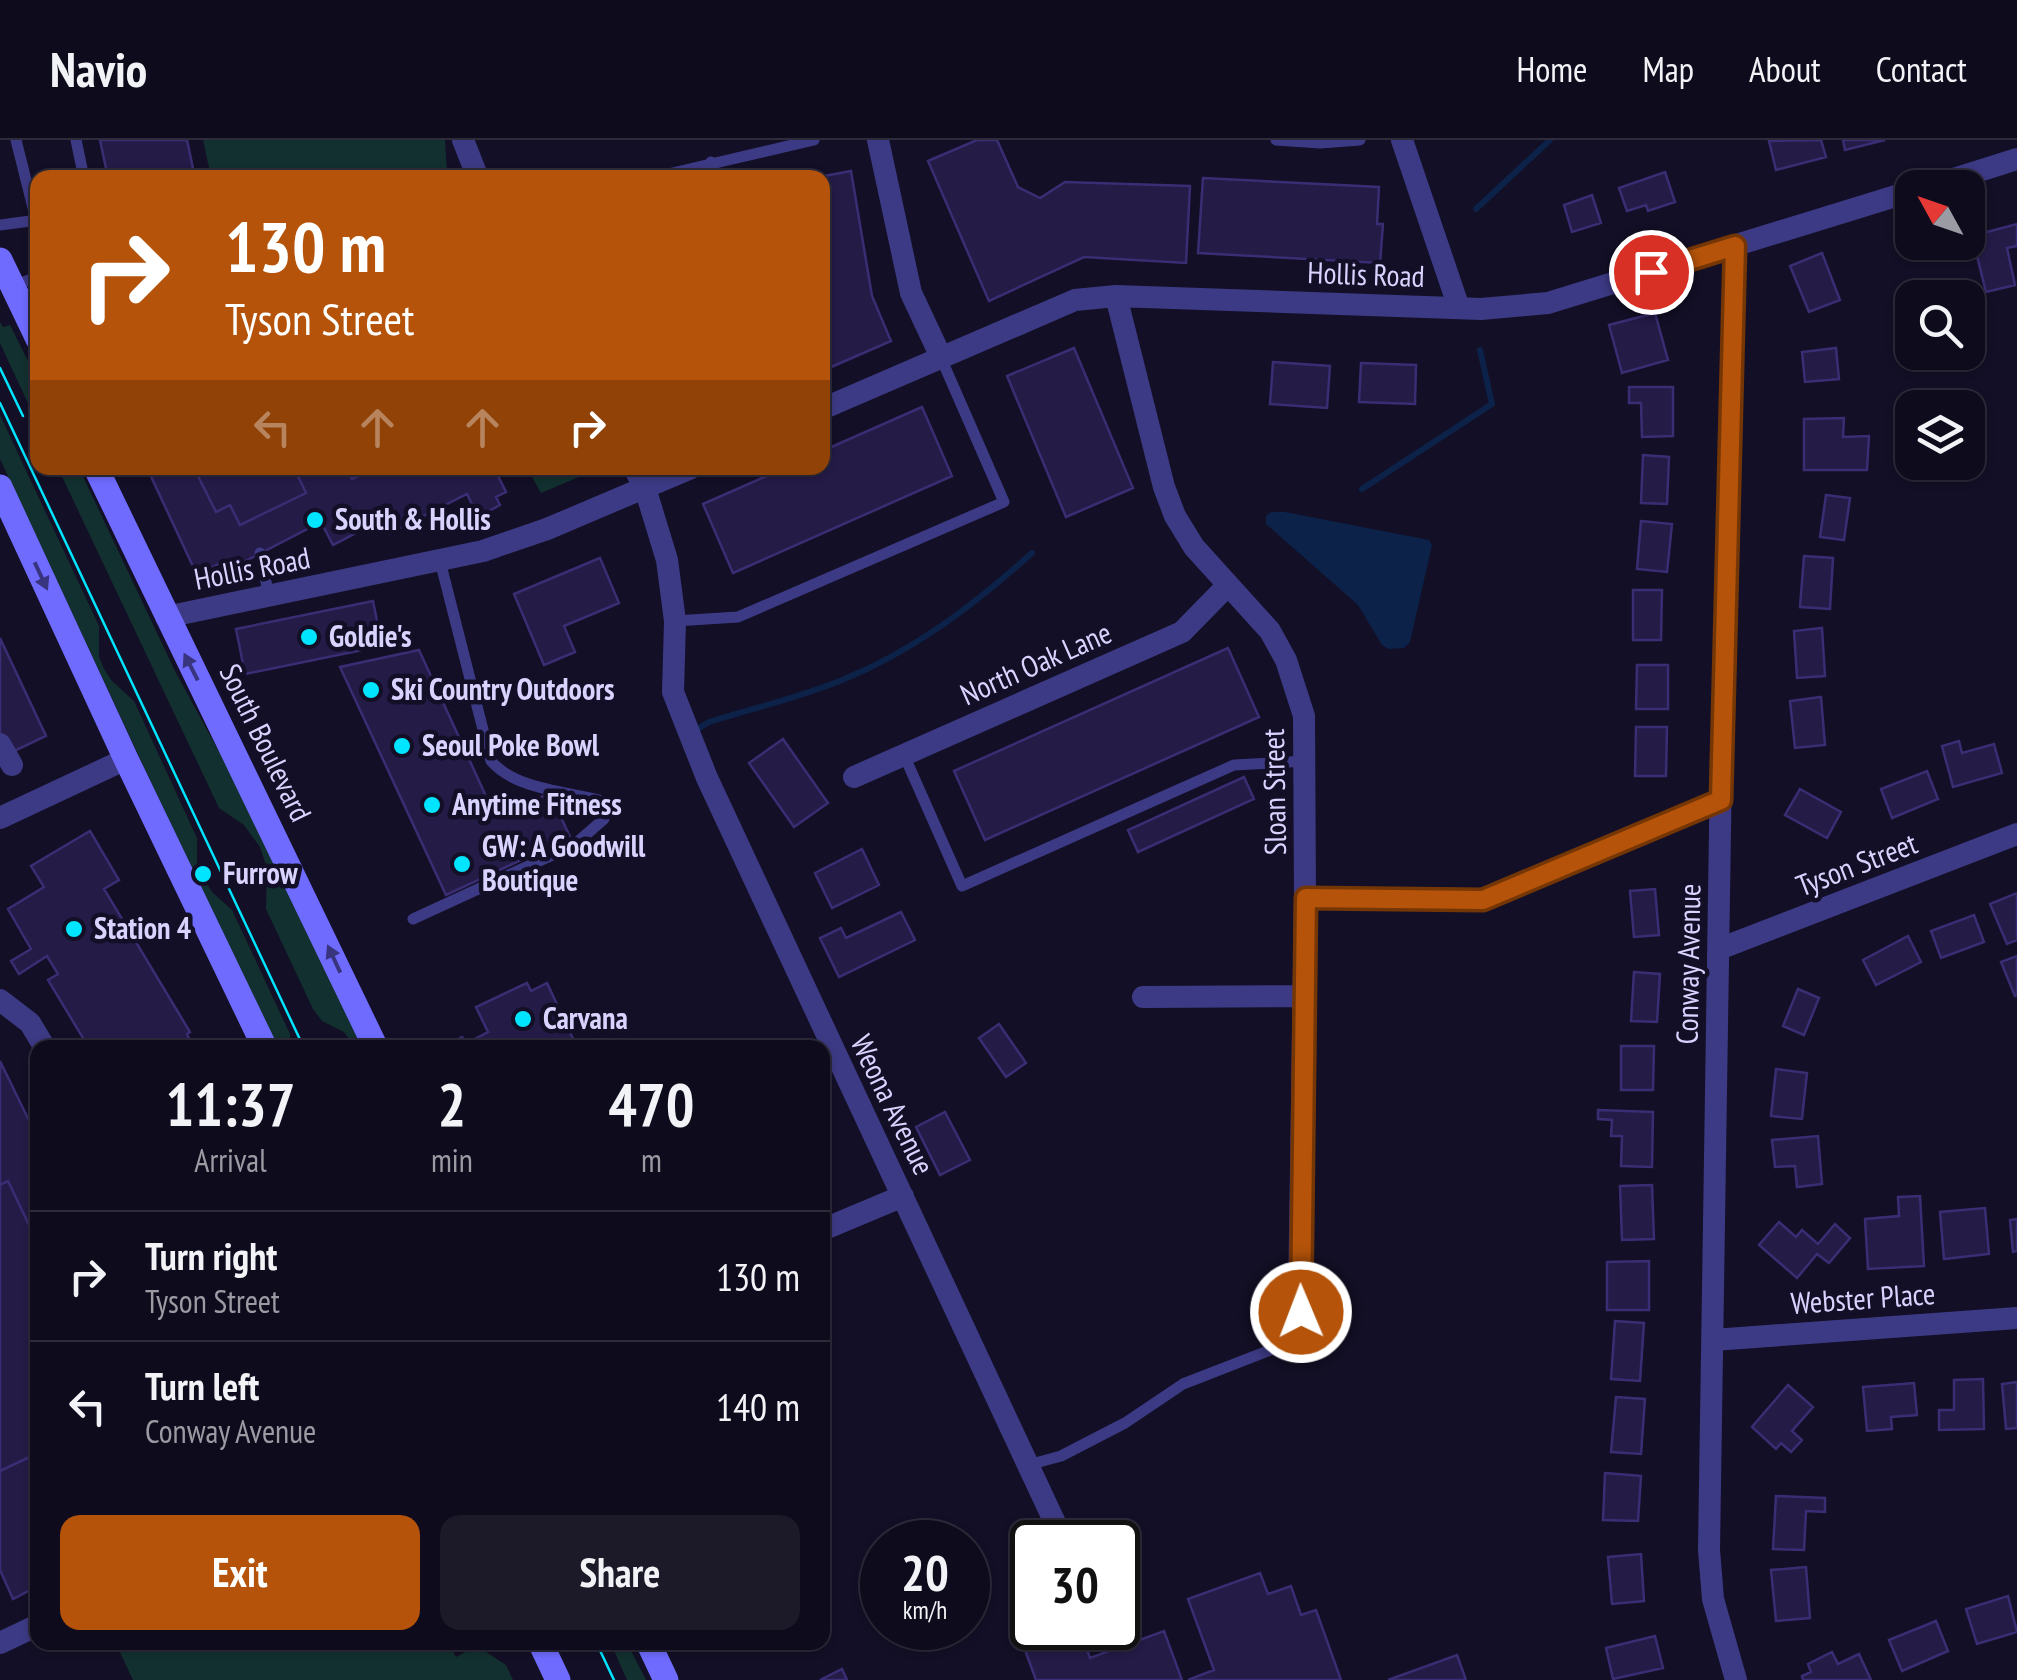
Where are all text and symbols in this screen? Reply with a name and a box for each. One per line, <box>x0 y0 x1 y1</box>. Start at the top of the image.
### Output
text: Navio <box>50 38 147 100</box>
text: Home <box>1516 46 1588 92</box>
text: Map <box>1643 46 1694 92</box>
text: About <box>1749 46 1821 92</box>
text: Contact <box>1876 46 1967 92</box>
north arrow <box>1895 170 1985 260</box>
map controls <box>1895 170 1985 480</box>
text: 130 m <box>225 201 386 291</box>
icon: right <box>60 210 190 340</box>
pin <box>1609 230 1694 315</box>
icon: arrive <box>1624 245 1679 300</box>
street label: Hollis Road <box>1307 252 1425 295</box>
button: search <box>1895 280 1985 370</box>
text: Tyson Street <box>225 289 415 347</box>
button: layers <box>1895 390 1985 480</box>
icon: left <box>245 400 300 455</box>
icon: ahead <box>350 400 405 455</box>
icon: ahead <box>455 400 510 455</box>
icon: right <box>560 400 615 455</box>
place label: South & Hollis <box>335 499 491 538</box>
marker: South & Hollis <box>304 509 326 531</box>
street label: Hollis Road <box>190 537 313 598</box>
one-way arrow <box>33 561 49 591</box>
street label: North Oak Lane <box>954 612 1117 713</box>
place label: Goldie's <box>329 616 411 655</box>
marker: Goldie's <box>298 626 320 648</box>
one-way arrow <box>183 653 200 682</box>
street label: South Boulevard <box>211 657 321 827</box>
place label: Ski Country Outdoors <box>391 669 615 708</box>
marker: Ski Country Outdoors <box>360 679 382 701</box>
place label: Seoul Poke Bowl <box>422 725 600 764</box>
street label: Sloan Street <box>1253 728 1294 856</box>
marker: Seoul Poke Bowl <box>391 735 413 757</box>
place label: Anytime Fitness <box>451 784 622 823</box>
marker: Anytime Fitness <box>421 794 443 816</box>
street label: Tyson Street <box>1790 822 1923 904</box>
place label: GW: A Goodwill Boutique <box>482 826 646 899</box>
place label: Furrow <box>223 853 299 892</box>
marker: GW: A Goodwill Boutique <box>451 853 473 875</box>
marker: Furrow <box>192 863 214 885</box>
street label: Conway Avenue <box>1667 883 1708 1045</box>
place label: Station 4 <box>94 908 191 947</box>
marker: Station 4 <box>63 918 85 940</box>
one-way arrow <box>326 944 342 974</box>
place label: Carvana <box>543 998 628 1037</box>
marker: Carvana <box>512 1008 534 1030</box>
street label: Weona Avenue <box>843 1028 944 1181</box>
text: 11:37 <box>166 1065 295 1143</box>
text: 2 <box>438 1065 466 1143</box>
text: 470 <box>608 1065 694 1143</box>
text: Arrival <box>194 1139 267 1181</box>
text: min <box>431 1139 473 1181</box>
text: m <box>641 1139 662 1181</box>
text: Turn right <box>145 1231 277 1280</box>
icon: right <box>60 1249 115 1304</box>
text: 130 m <box>716 1252 800 1301</box>
position arrow <box>1249 1260 1353 1364</box>
street label: Webster Place <box>1789 1273 1936 1322</box>
text: Tyson Street <box>145 1280 280 1322</box>
text: Turn left <box>145 1361 259 1410</box>
icon: left <box>60 1379 115 1434</box>
text: 140 m <box>716 1382 800 1431</box>
text: Conway Avenue <box>145 1410 316 1452</box>
button: Exit <box>60 1515 420 1630</box>
button: Share <box>440 1515 800 1630</box>
speed limit sign: 30 <box>1010 1520 1140 1650</box>
text: 20 <box>901 1540 949 1605</box>
text: km/h <box>903 1594 947 1626</box>

